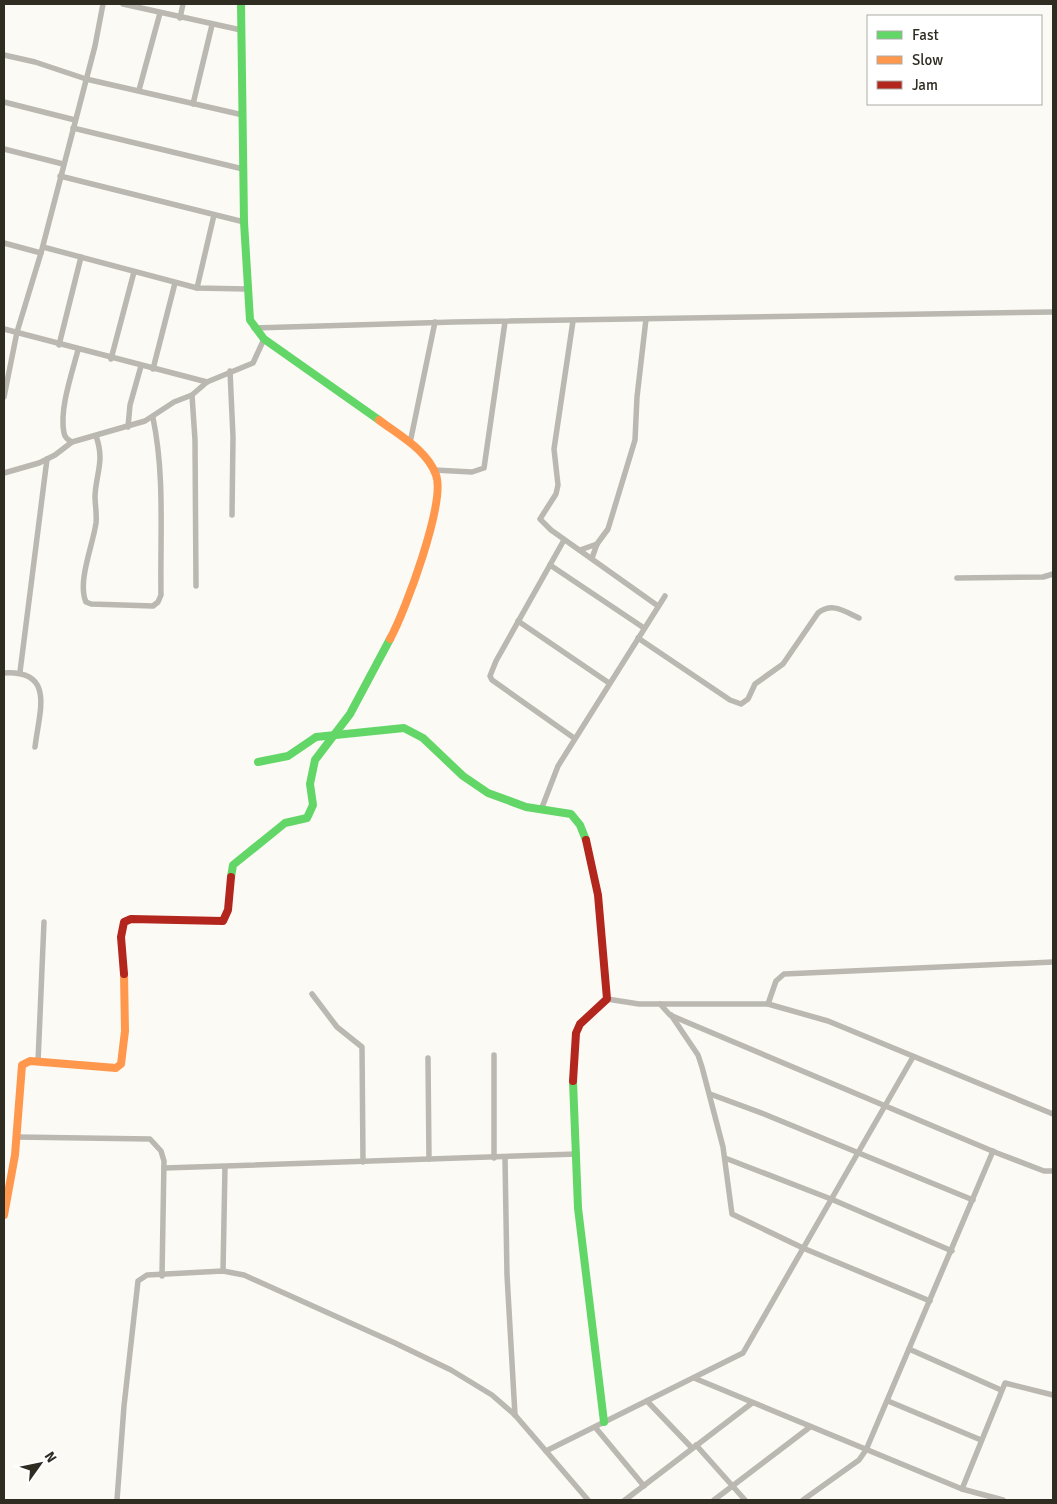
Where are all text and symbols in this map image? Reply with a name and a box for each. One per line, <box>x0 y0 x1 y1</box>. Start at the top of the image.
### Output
legend <box>867 15 1042 105</box>
text: Fast <box>912 26 939 44</box>
text: Slow <box>912 51 943 69</box>
text: Jam <box>912 76 938 94</box>
north arrow <box>15 1439 65 1489</box>
text: N <box>41 1448 60 1466</box>

